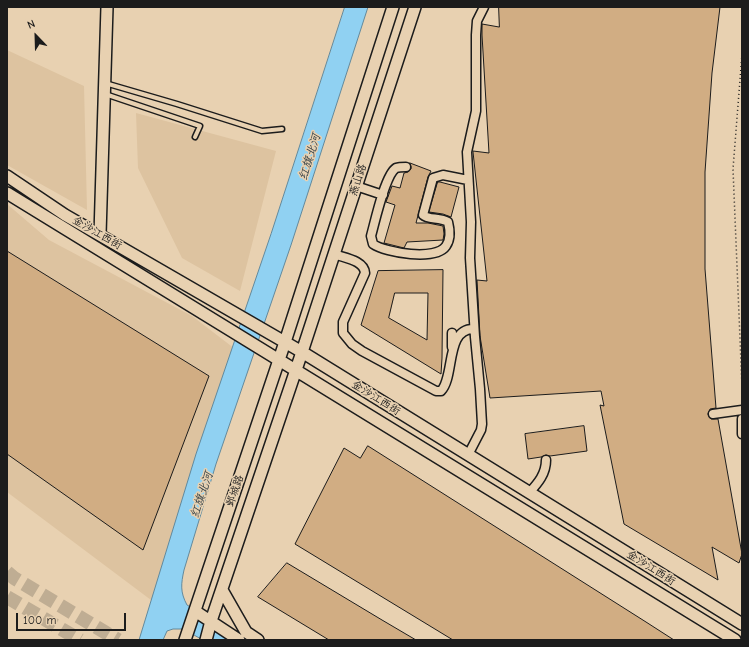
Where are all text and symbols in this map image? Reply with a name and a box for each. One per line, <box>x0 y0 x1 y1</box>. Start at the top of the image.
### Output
north arrow <box>16 16 56 56</box>
text: N <box>25 17 37 32</box>
water label: 红旗北河 <box>296 132 324 182</box>
street label: 燕山路 <box>347 162 369 198</box>
street label: 金沙江西街 <box>70 214 124 252</box>
street label: 金沙江西街 <box>349 378 403 418</box>
water label: 红旗北河 <box>188 470 216 520</box>
street label: 邺城路 <box>223 473 247 509</box>
street label: 金沙江西街 <box>624 548 678 588</box>
scale bar <box>18 605 128 631</box>
text: 100 m <box>23 613 56 627</box>

